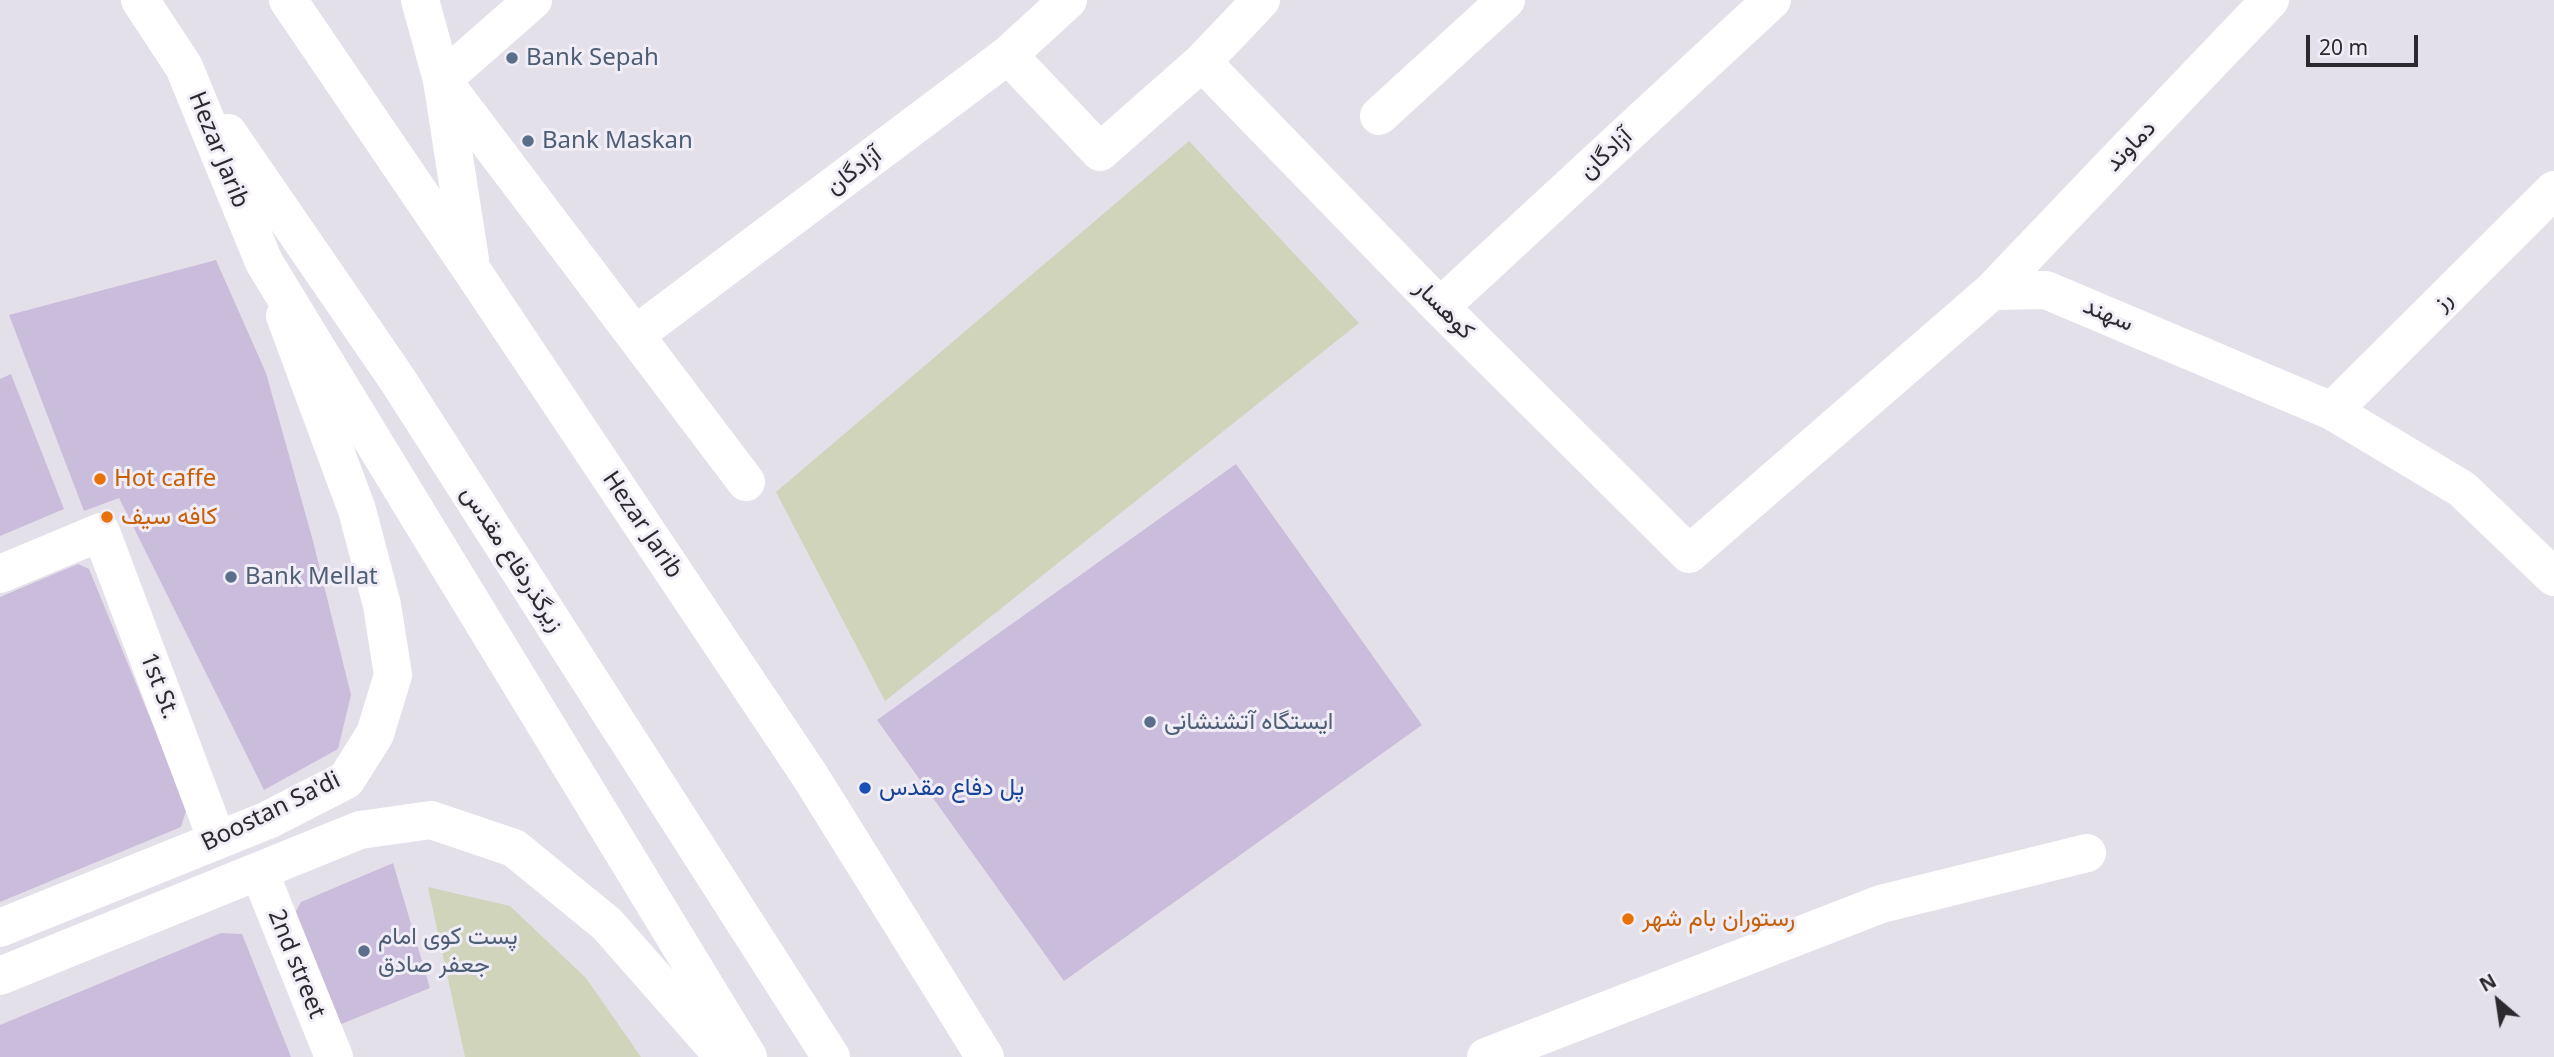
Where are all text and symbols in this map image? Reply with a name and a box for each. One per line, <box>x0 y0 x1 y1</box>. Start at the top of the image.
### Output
scale bar <box>2309 21 2421 65</box>
text: 20 m <box>2319 33 2368 61</box>
place label: Bank Sepah <box>526 44 659 72</box>
marker: Bank Sepah <box>504 50 520 66</box>
street label: Hezar Jarib <box>182 88 254 212</box>
street label: دماوند <box>2100 114 2162 178</box>
street label: آزادگان <box>1573 122 1639 186</box>
place label: Bank Maskan <box>542 127 693 155</box>
marker: Bank Maskan <box>520 133 536 149</box>
street label: آزادگان <box>821 141 887 201</box>
street label: کوهسار <box>1408 274 1480 346</box>
street label: رز <box>2427 285 2459 317</box>
street label: سهند <box>2079 292 2137 338</box>
place label: Hot caffe <box>114 465 216 493</box>
street label: Hezar Jarib <box>596 466 688 584</box>
marker: Hot caffe <box>92 471 108 487</box>
street label: زیرگذردفاع مقدس <box>454 481 570 637</box>
place label: کافه سیف <box>121 503 218 531</box>
marker: کافه سیف <box>99 509 115 525</box>
place label: Bank Mellat <box>245 563 378 591</box>
marker: Bank Mellat <box>223 569 239 585</box>
street label: 1st St. <box>133 649 185 723</box>
place label: ایستگاه آتشنشانی <box>1164 708 1333 736</box>
marker: ایستگاه آتشنشانی <box>1142 714 1158 730</box>
street label: Boostan Sa'di <box>197 766 345 858</box>
place label: پل دفاع مقدس <box>879 774 1024 802</box>
marker: پل دفاع مقدس <box>857 780 873 796</box>
street label: 2nd street <box>261 905 331 1023</box>
place label: رستوران بام شهر <box>1642 905 1795 933</box>
marker: رستوران بام شهر <box>1620 911 1636 927</box>
place label: پست کوی امام جعفر صادق <box>378 923 518 979</box>
marker: پست کوی امام جعفر صادق <box>356 943 372 959</box>
north arrow <box>2463 966 2533 1036</box>
text: N <box>2475 968 2501 998</box>

